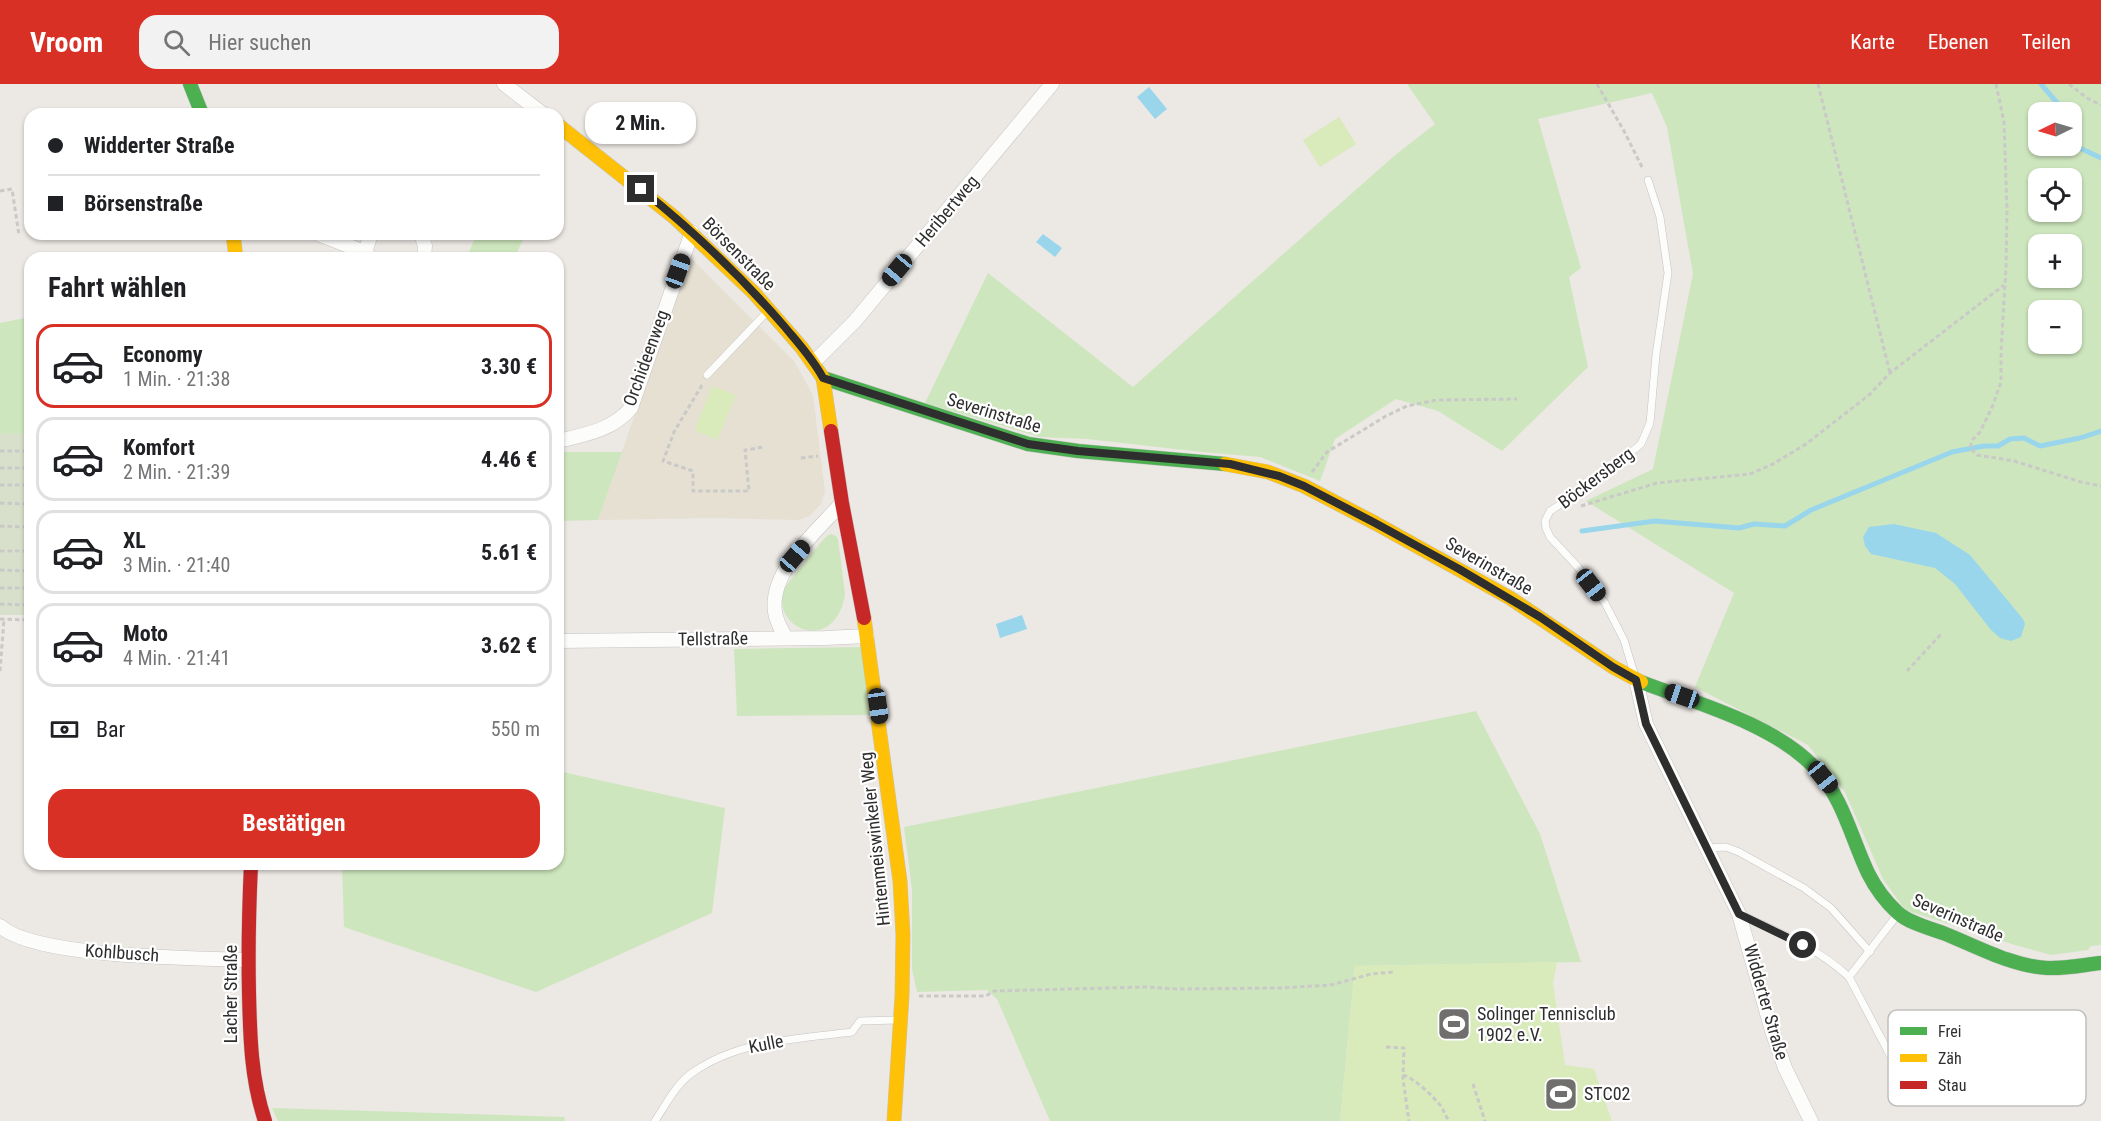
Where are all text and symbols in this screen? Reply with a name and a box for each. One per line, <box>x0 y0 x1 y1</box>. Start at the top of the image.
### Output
search box <box>139 15 559 69</box>
text: Vroom <box>30 26 103 59</box>
icon: search <box>160 26 193 59</box>
text: Hier suchen <box>208 30 311 55</box>
text: Karte <box>1850 30 1895 54</box>
text: Ebenen <box>1928 30 1989 54</box>
text: Teilen <box>2022 30 2071 54</box>
callout: 2 Min. <box>586 102 696 144</box>
north arrow <box>2028 102 2082 156</box>
map controls <box>2028 102 2082 354</box>
text: 2 Min. <box>615 111 666 135</box>
text: Widderter Straße <box>84 133 235 158</box>
button: locate <box>2028 168 2082 222</box>
street label: Heribertweg <box>911 171 983 251</box>
route end <box>627 175 654 202</box>
text: Börsenstraße <box>84 191 203 216</box>
street label: Börsenstraße <box>698 213 780 295</box>
button: + <box>2028 234 2082 288</box>
car <box>879 250 915 290</box>
car <box>663 251 693 291</box>
text: Fahrt wählen <box>48 272 187 304</box>
button: − <box>2028 300 2082 354</box>
street label: Orchideenweg <box>618 307 673 409</box>
icon: car <box>51 339 105 393</box>
text: Economy <box>123 342 203 367</box>
text: 3.30 € <box>481 354 537 379</box>
text: 1 Min. · 21:38 <box>123 367 230 391</box>
street label: Severinstraße <box>945 388 1044 437</box>
icon: car <box>51 432 105 486</box>
text: Komfort <box>123 435 195 460</box>
street label: Böckersberg <box>1554 443 1637 513</box>
text: 4.46 € <box>481 447 537 472</box>
text: 2 Min. · 21:39 <box>123 460 230 484</box>
icon: car <box>51 525 105 579</box>
text: XL <box>123 528 146 553</box>
street label: Severinstraße <box>1442 532 1537 599</box>
car <box>776 537 814 575</box>
text: 5.61 € <box>481 540 537 565</box>
text: 3 Min. · 21:40 <box>123 553 230 577</box>
car <box>1573 565 1609 605</box>
icon: car <box>51 618 105 672</box>
text: Moto <box>123 621 168 646</box>
street label: Tellstraße <box>678 627 748 650</box>
text: 3.62 € <box>481 633 537 658</box>
text: 4 Min. · 21:41 <box>123 646 230 670</box>
car <box>1662 682 1702 710</box>
car <box>867 687 889 725</box>
icon: cash <box>48 713 81 746</box>
text: Bar <box>96 717 125 742</box>
text: 550 m <box>491 717 540 741</box>
street label: Hintenmeiswinkeler Weg <box>855 751 894 927</box>
car <box>1805 757 1841 797</box>
button: Bestätigen <box>48 789 540 858</box>
street label: Severinstraße <box>1909 889 2007 946</box>
route start <box>1789 931 1816 958</box>
street label: Kohlbusch <box>84 939 160 966</box>
street label: Widderter Straße <box>1740 941 1793 1062</box>
street label: Lacher Straße <box>220 945 241 1043</box>
place label: Solinger Tennisclub 1902 e.V. <box>1477 1003 1616 1045</box>
sports icon: Solinger Tennisclub 1902 e.V. <box>1436 1006 1472 1042</box>
legend <box>1888 1010 2086 1106</box>
text: Frei <box>1938 1022 1961 1041</box>
street label: Kulle <box>747 1030 785 1057</box>
text: Zäh <box>1938 1049 1962 1068</box>
sports icon: STC02 <box>1543 1076 1579 1112</box>
text: Stau <box>1938 1076 1966 1095</box>
place label: STC02 <box>1584 1083 1631 1104</box>

